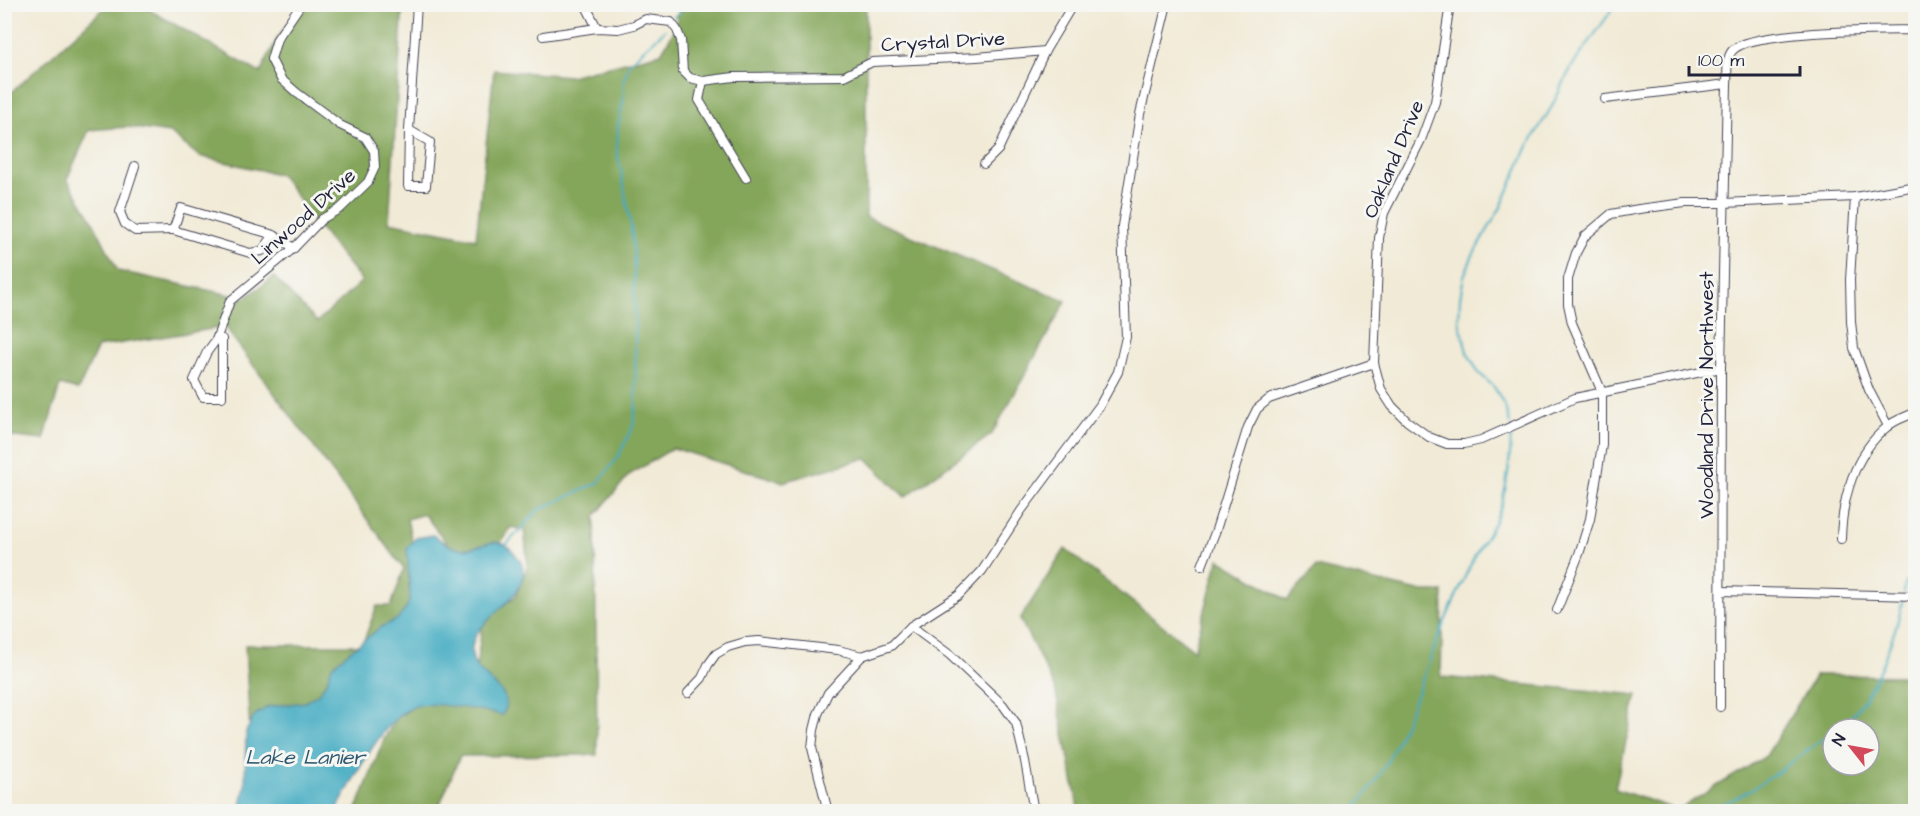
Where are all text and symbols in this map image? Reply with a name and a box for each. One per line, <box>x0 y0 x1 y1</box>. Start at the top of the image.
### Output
street label: Crystal Drive <box>880 25 1006 60</box>
scale bar <box>1689 39 1800 77</box>
text: 100 m <box>1698 48 1744 73</box>
street label: Oakland Drive <box>1356 96 1431 223</box>
street label: Linwood Drive <box>245 162 362 271</box>
street label: Woodland Drive Northwest <box>1693 271 1721 519</box>
north arrow <box>1821 717 1881 777</box>
text: N <box>1827 730 1851 750</box>
water label: Lake Lanier <box>245 743 367 772</box>

